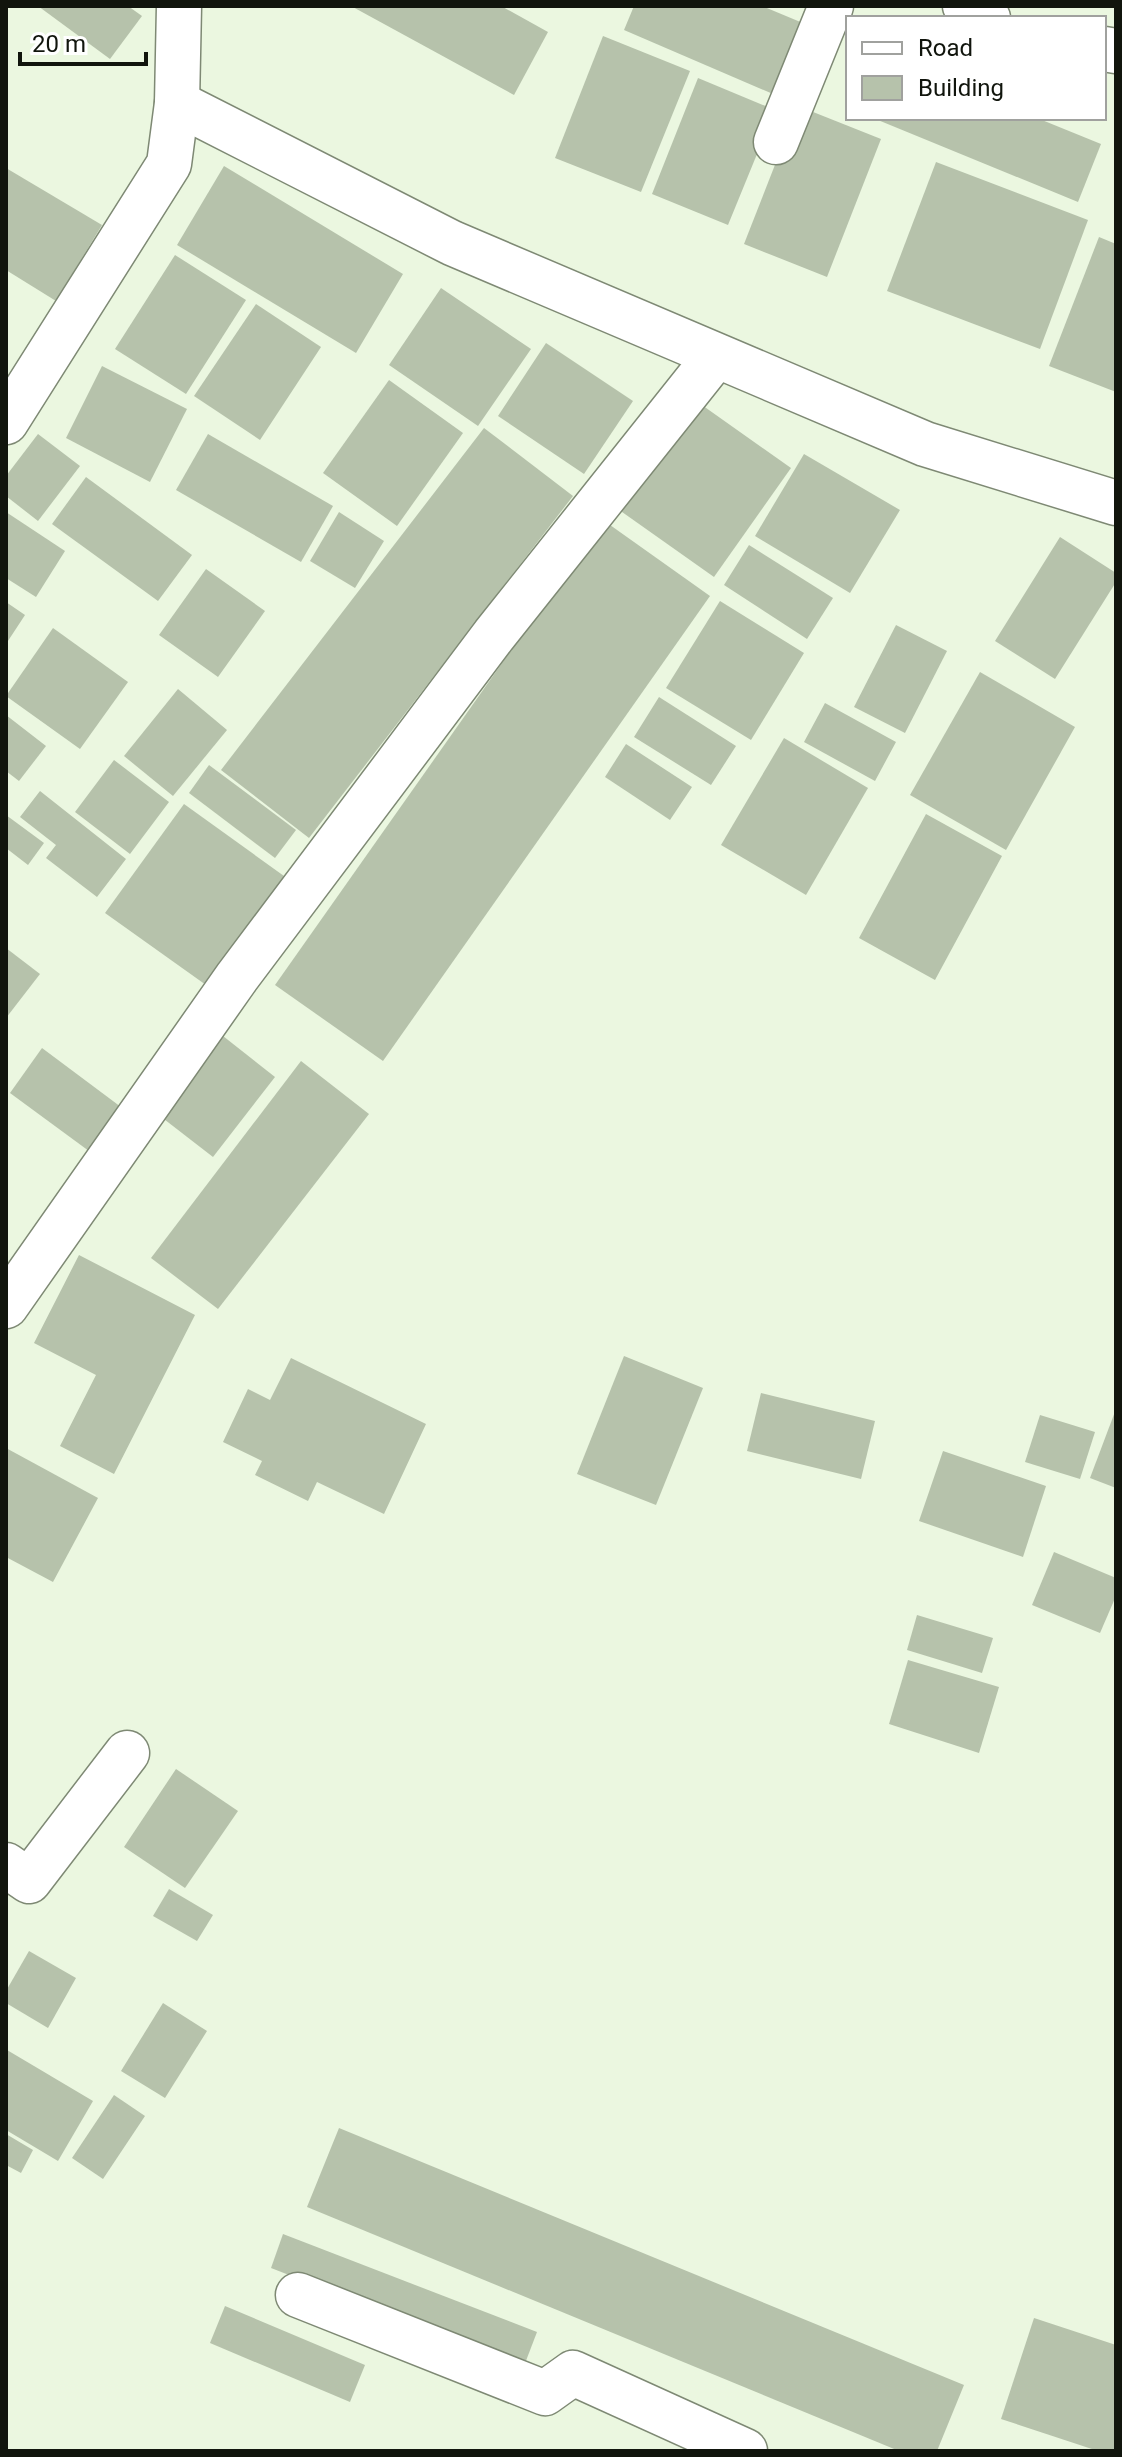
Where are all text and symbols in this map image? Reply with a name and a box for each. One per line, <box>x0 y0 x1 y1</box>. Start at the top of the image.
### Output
scale bar <box>20 16 146 66</box>
legend <box>846 16 1106 120</box>
text: 20 m <box>32 30 86 58</box>
text: Road <box>918 34 973 62</box>
text: Building <box>918 74 1004 102</box>

